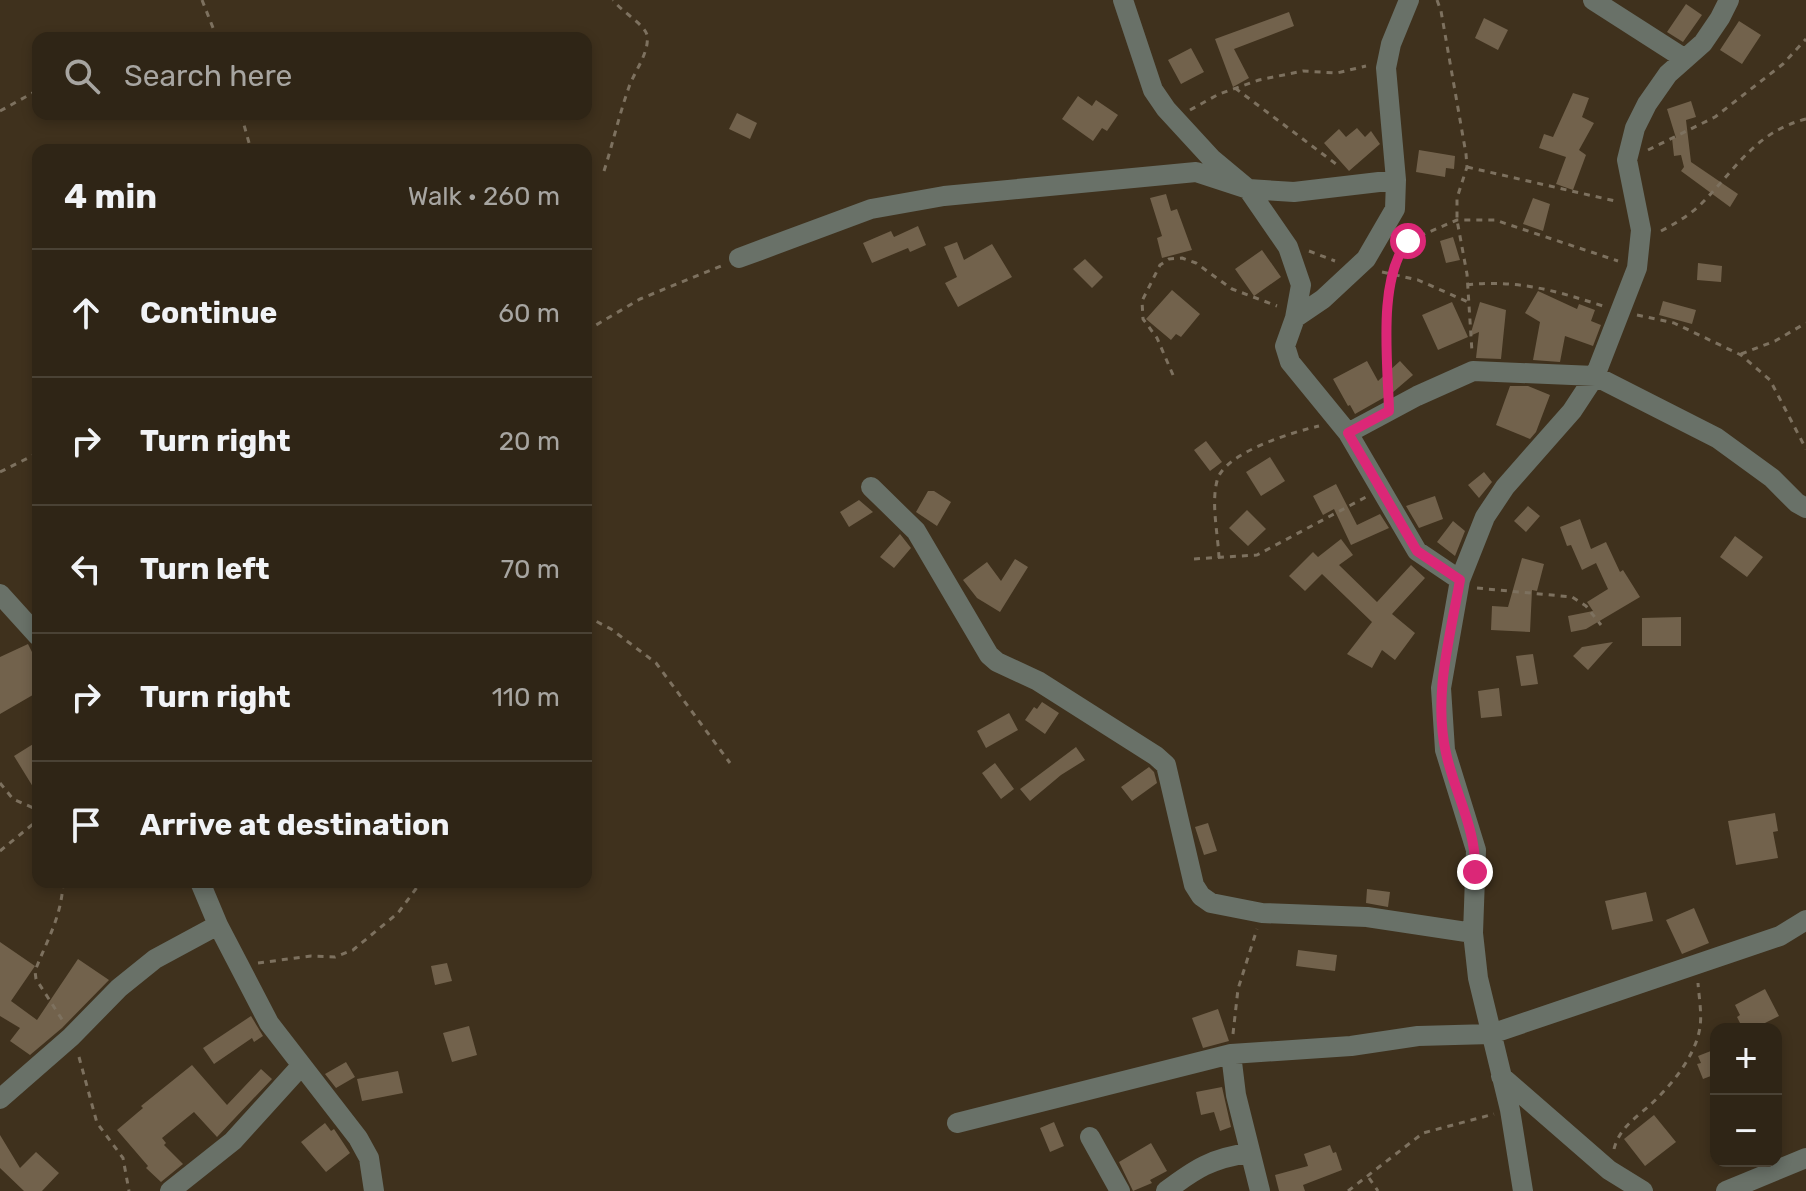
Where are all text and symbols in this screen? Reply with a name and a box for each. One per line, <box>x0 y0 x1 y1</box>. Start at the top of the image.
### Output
search box <box>32 32 592 120</box>
icon: search <box>60 54 104 98</box>
text: Search here <box>124 58 292 94</box>
text: 4 min <box>64 176 157 217</box>
text: Walk · 260 m <box>408 181 560 212</box>
route start <box>1390 223 1426 259</box>
icon: ahead <box>64 291 108 335</box>
text: Continue <box>140 295 277 331</box>
text: 60 m <box>498 298 560 329</box>
icon: right <box>64 419 108 463</box>
text: Turn right <box>140 423 291 459</box>
text: 20 m <box>499 426 560 457</box>
icon: left <box>64 547 108 591</box>
text: Turn left <box>140 551 270 587</box>
text: 70 m <box>501 554 560 585</box>
icon: right <box>64 675 108 719</box>
text: Turn right <box>140 679 291 715</box>
text: 110 m <box>492 682 560 713</box>
icon: arrive <box>64 803 108 847</box>
text: Arrive at destination <box>140 807 450 843</box>
route end <box>1457 854 1493 890</box>
map controls <box>1710 1023 1782 1167</box>
button: + <box>1710 1023 1782 1095</box>
button: − <box>1710 1095 1782 1167</box>

